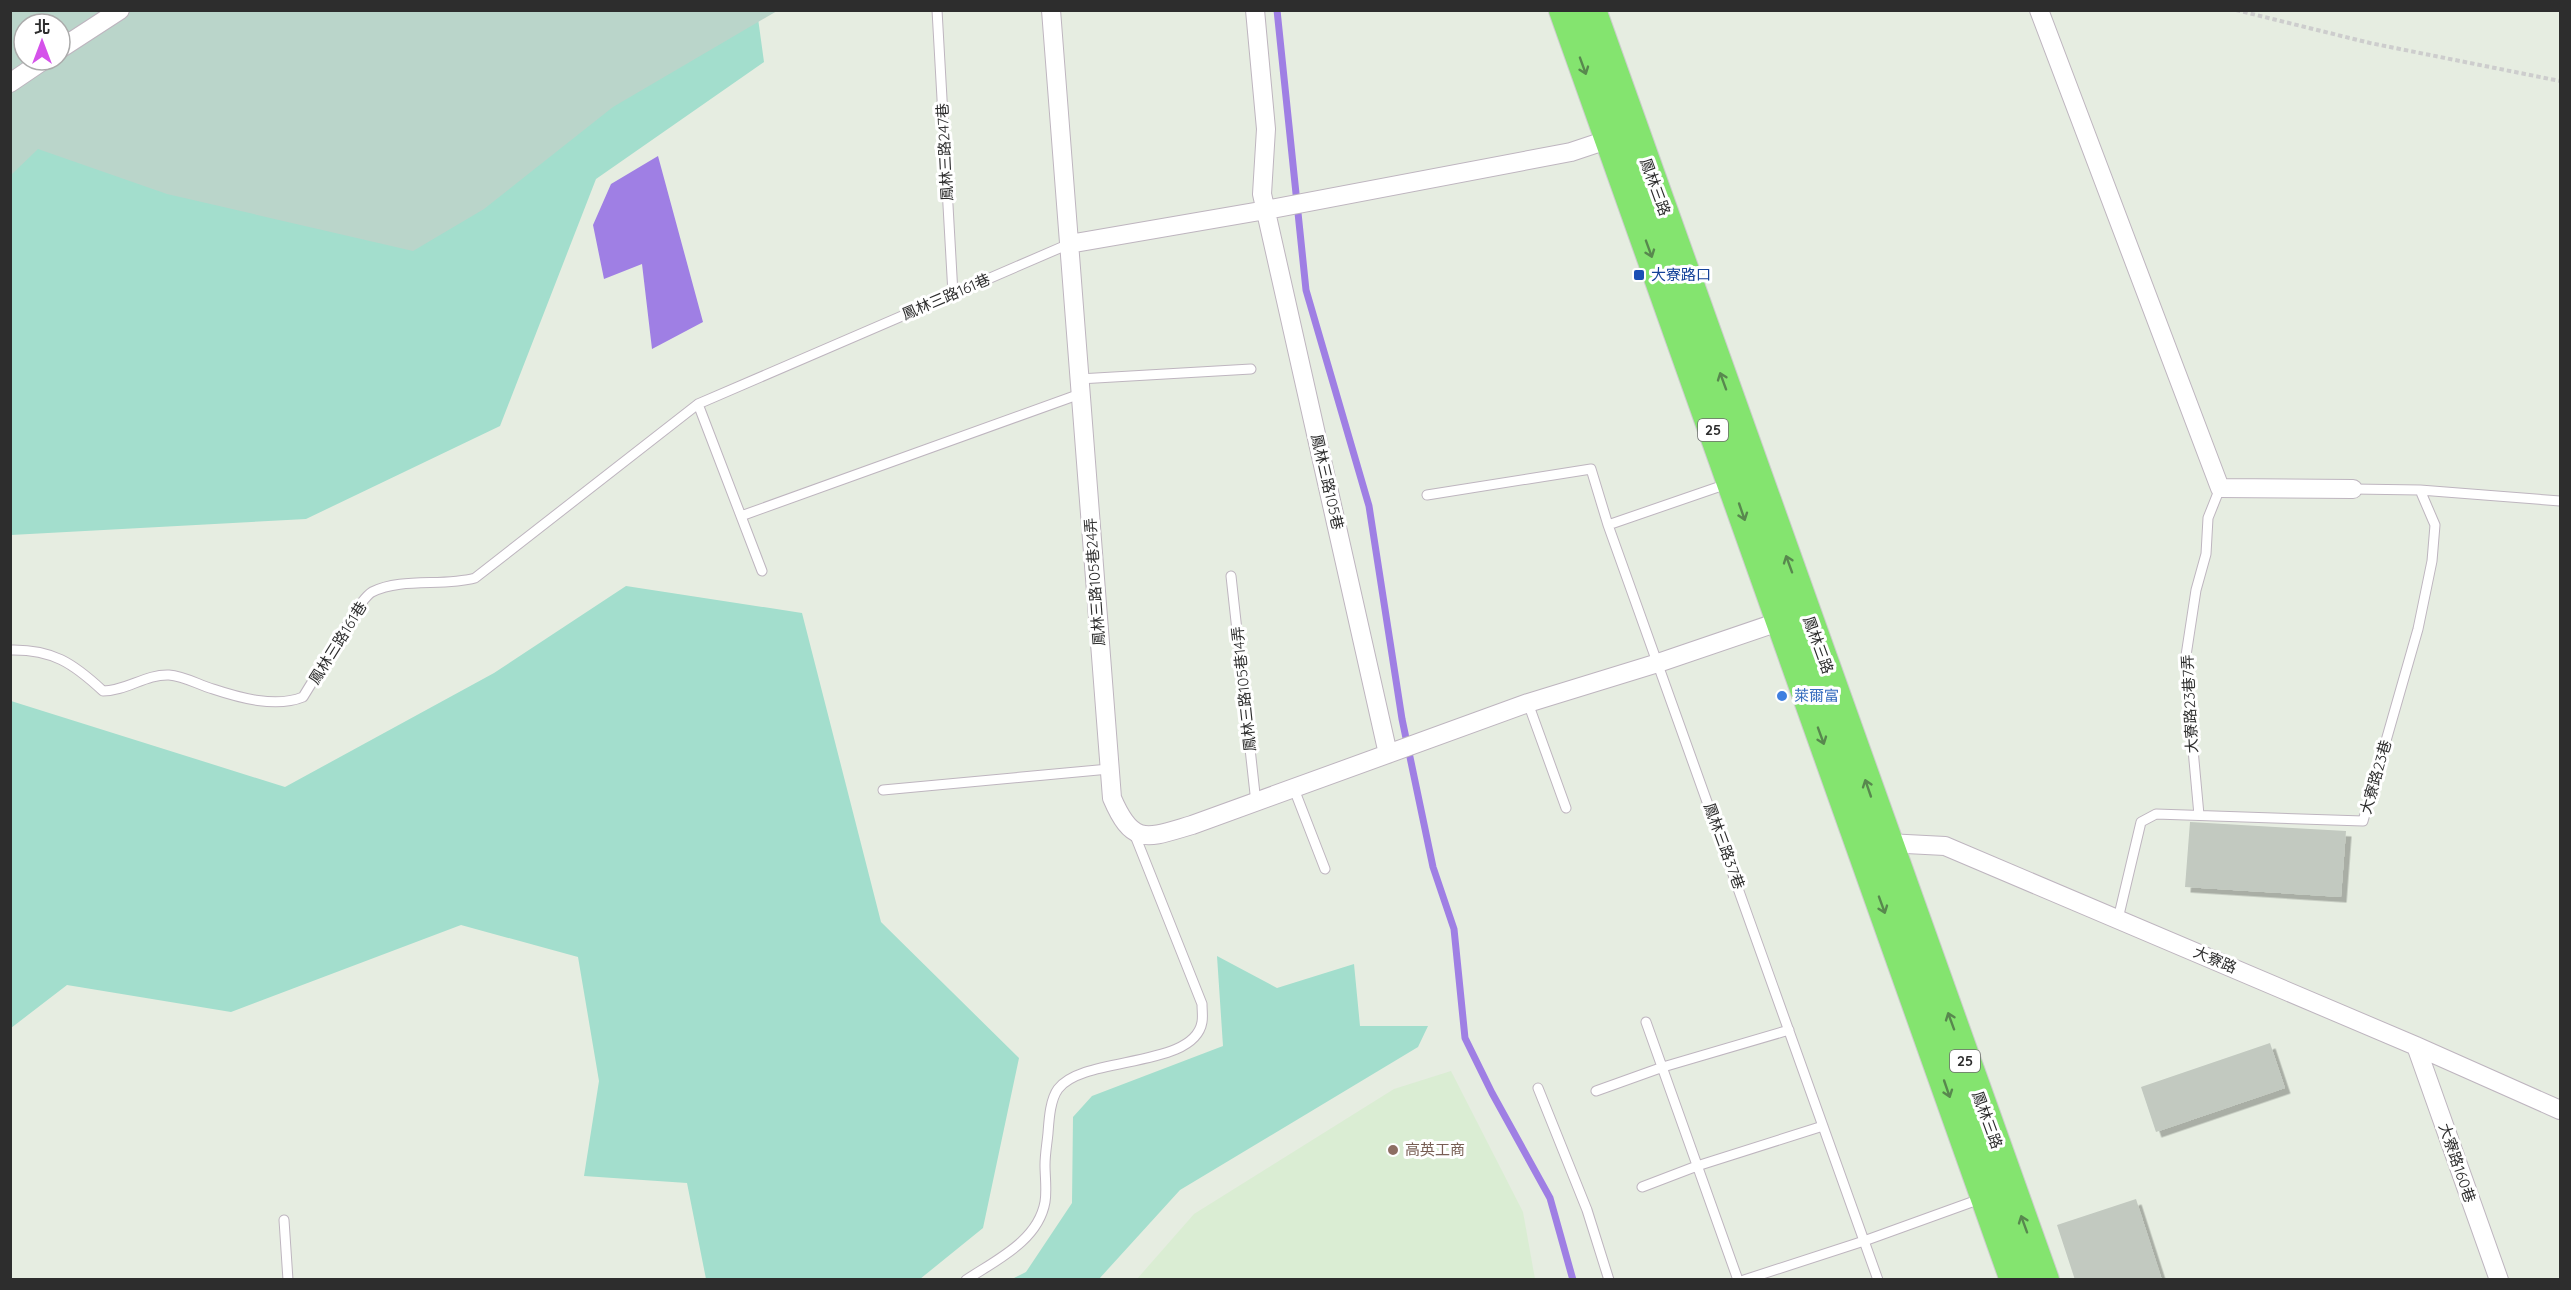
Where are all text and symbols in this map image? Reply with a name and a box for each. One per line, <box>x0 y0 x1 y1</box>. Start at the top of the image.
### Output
north arrow <box>12 12 72 72</box>
text: 北 <box>34 17 50 37</box>
one-way arrow <box>1579 56 1590 74</box>
street label: 鳳林三路247巷 <box>932 102 957 202</box>
street label: 鳳林三路 <box>1636 155 1675 218</box>
one-way arrow <box>1644 239 1655 258</box>
place label: 大寮路口 <box>1651 265 1711 284</box>
marker: 大寮路口 <box>1632 268 1646 282</box>
street label: 鳳林三路161巷 <box>899 269 993 324</box>
one-way arrow <box>1717 372 1728 391</box>
road number: 25 <box>1698 419 1728 441</box>
street label: 鳳林三路105巷 <box>1307 432 1348 532</box>
one-way arrow <box>1737 502 1748 521</box>
street label: 鳳林三路105巷24弄 <box>1081 517 1108 647</box>
one-way arrow <box>1782 556 1793 574</box>
street label: 鳳林三路161巷 <box>305 598 371 688</box>
street label: 鳳林三路 <box>1799 613 1838 676</box>
street label: 鳳林三路105巷14弄 <box>1227 625 1260 753</box>
street label: 大寮路23巷7弄 <box>2177 654 2202 754</box>
place label: 萊爾富 <box>1794 686 1839 705</box>
marker: 萊爾富 <box>1775 689 1789 703</box>
one-way arrow <box>1817 726 1828 744</box>
street label: 大寮路23巷 <box>2356 738 2395 816</box>
one-way arrow <box>1862 779 1873 798</box>
street label: 鳳林三路37巷 <box>1700 800 1749 892</box>
one-way arrow <box>1878 895 1889 914</box>
street label: 大寮路 <box>2191 942 2240 977</box>
one-way arrow <box>1945 1012 1956 1031</box>
road number: 25 <box>1950 1050 1980 1072</box>
one-way arrow <box>1943 1079 1954 1098</box>
street label: 鳳林三路 <box>1968 1088 2007 1151</box>
street label: 大寮路160巷 <box>2435 1121 2480 1205</box>
place label: 高英工商 <box>1405 1140 1465 1159</box>
marker: 高英工商 <box>1386 1143 1400 1157</box>
one-way arrow <box>2018 1216 2029 1234</box>

